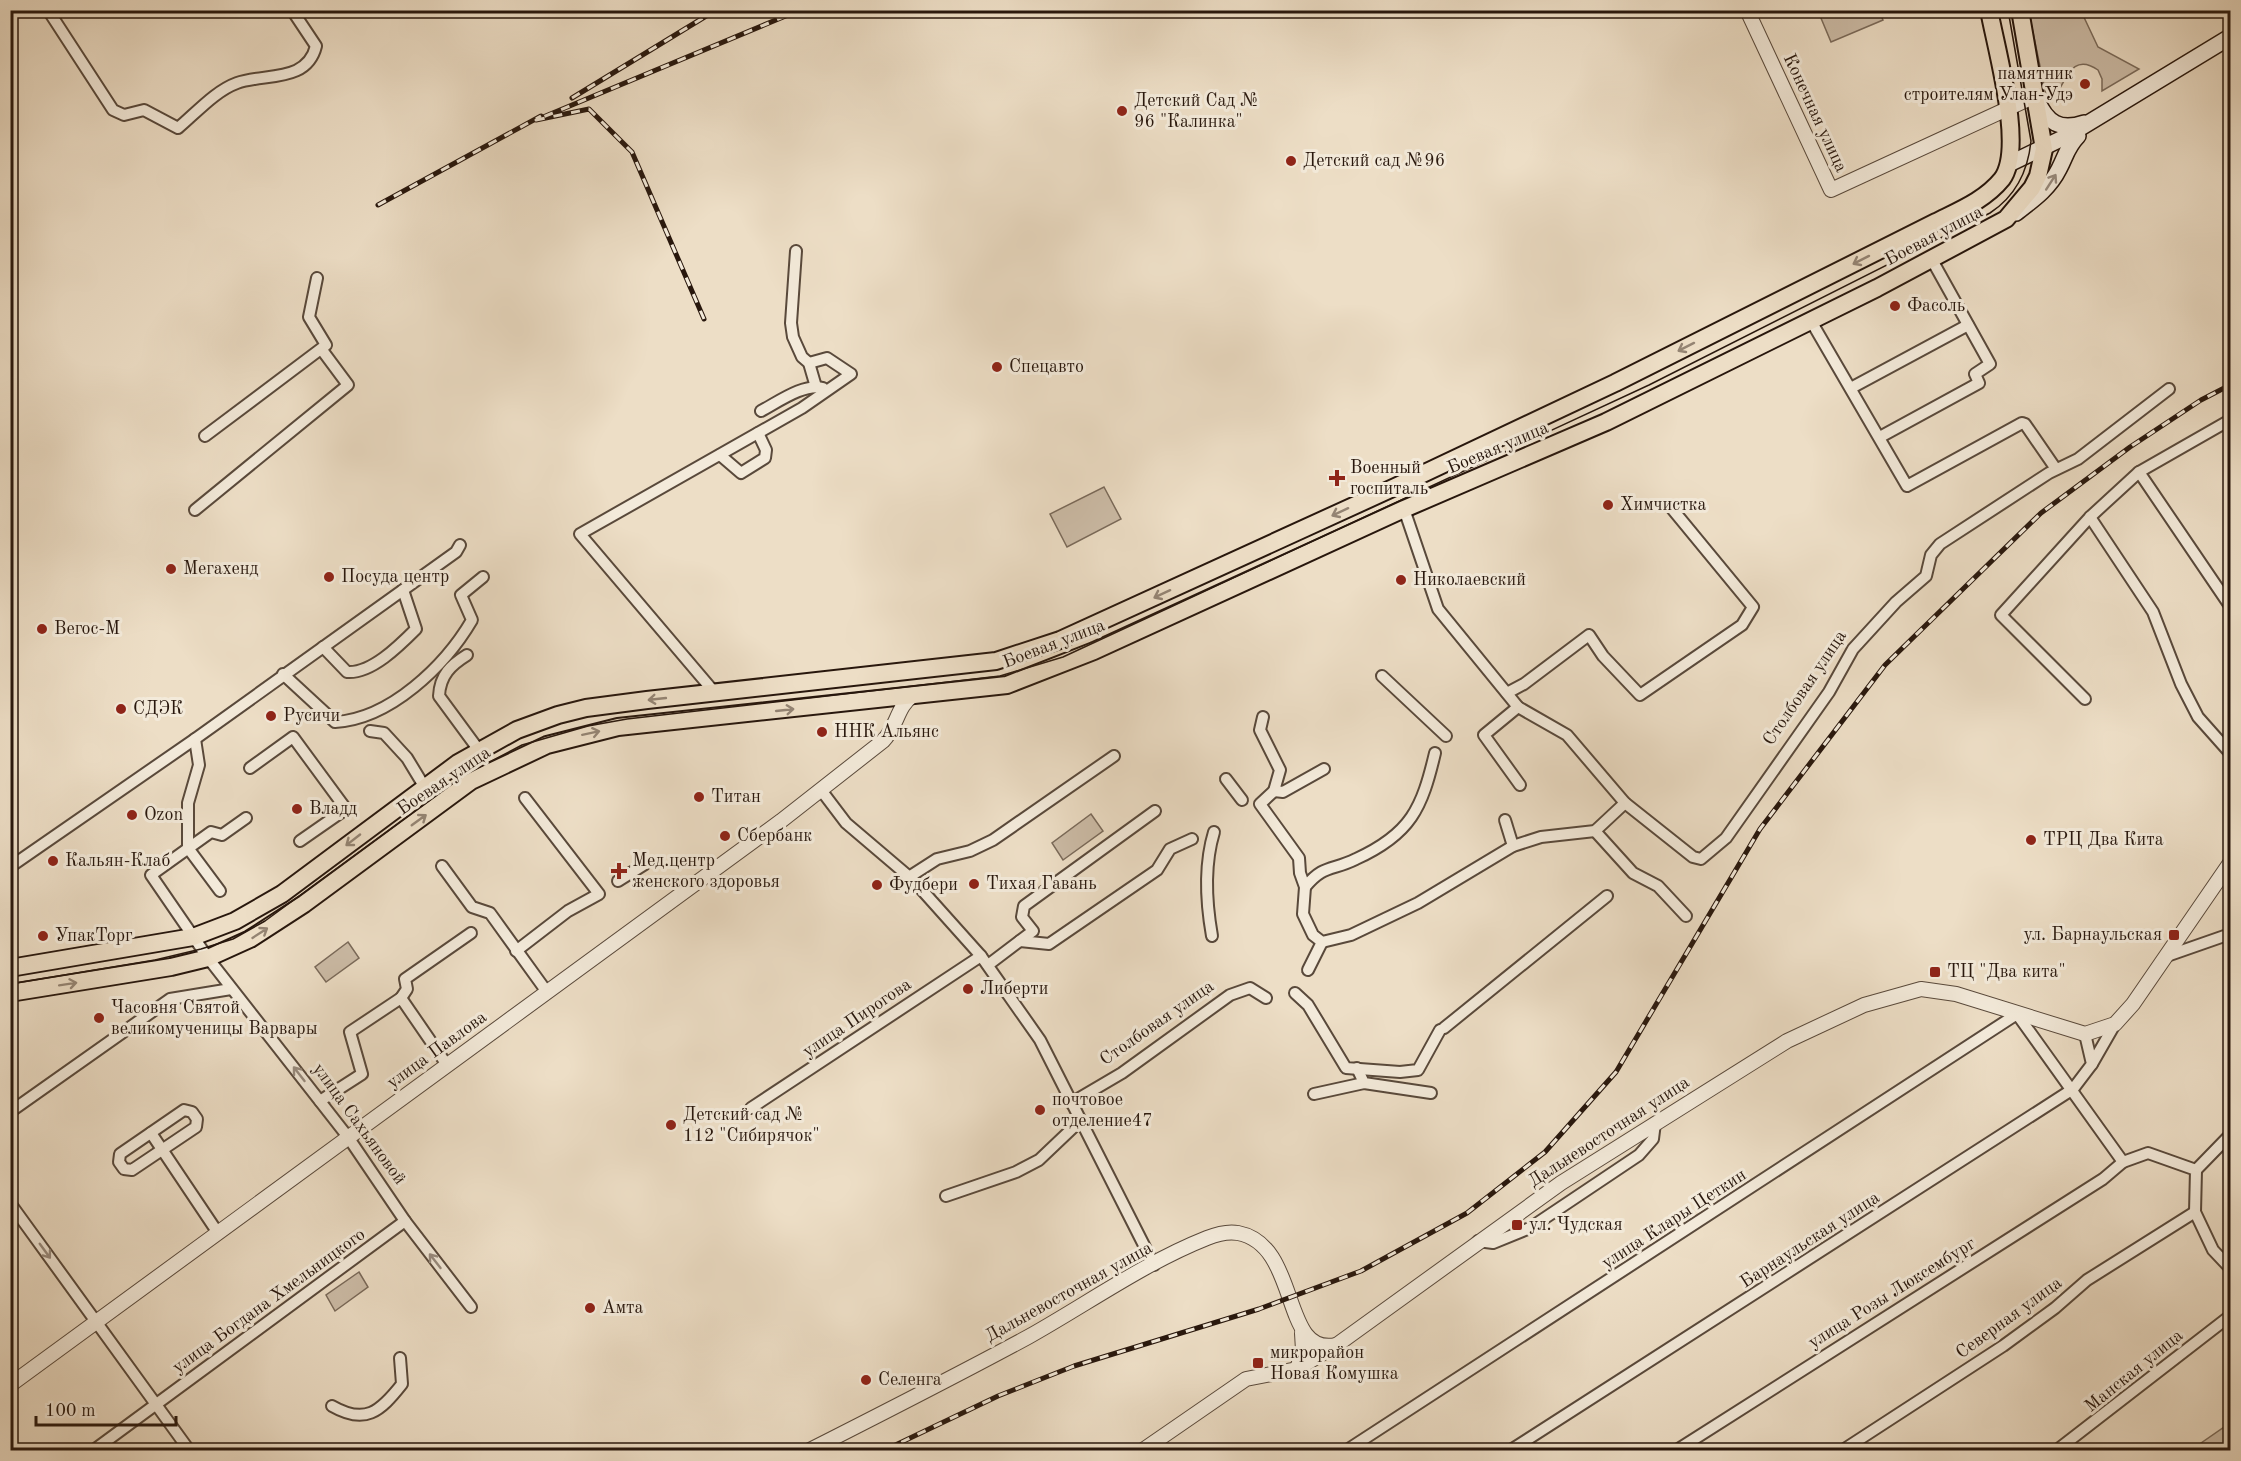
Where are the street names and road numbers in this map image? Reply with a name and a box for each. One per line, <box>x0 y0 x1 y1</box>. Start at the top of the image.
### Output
street label: Конечная улица <box>1780 51 1850 175</box>
street label: Боевая улица <box>1882 203 1986 269</box>
street label: Боевая улица <box>1445 419 1551 477</box>
street label: Боевая улица <box>1000 616 1108 672</box>
street label: Столбовая улица <box>1760 627 1850 749</box>
street label: Боевая улица <box>394 743 494 819</box>
street label: улица Пирогова <box>799 975 915 1061</box>
street label: Столбовая улица <box>1097 977 1217 1069</box>
street label: улица Павлова <box>384 1008 490 1092</box>
street label: улица Сахьяновой <box>309 1060 409 1188</box>
street label: Дальневосточная улица <box>1525 1073 1693 1191</box>
street label: улица Клары Цеткин <box>1599 1166 1750 1272</box>
street label: Барнаульская улица <box>1737 1188 1883 1292</box>
street label: улица Богдана Хмельницкого <box>169 1225 369 1377</box>
street label: улица Розы Люксембург <box>1805 1234 1979 1352</box>
street label: Дальневосточная улица <box>982 1239 1156 1345</box>
street label: Северная улица <box>1953 1274 2065 1362</box>
street label: Манская улица <box>2082 1326 2186 1416</box>

